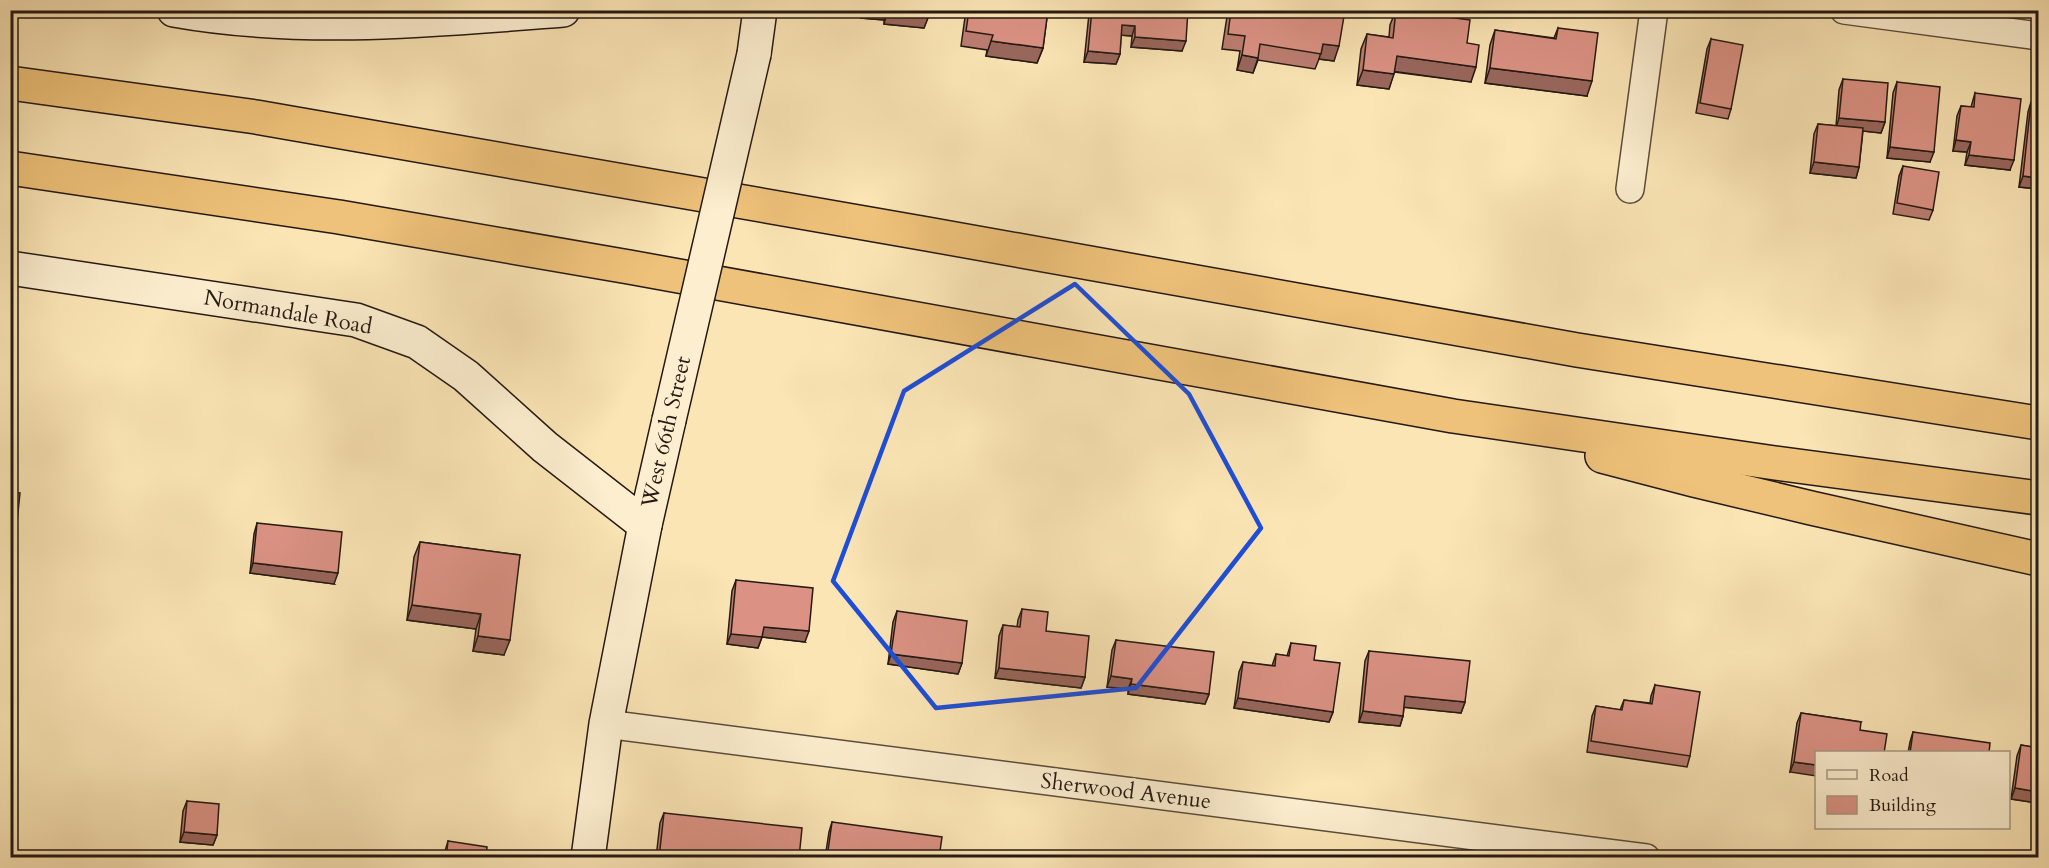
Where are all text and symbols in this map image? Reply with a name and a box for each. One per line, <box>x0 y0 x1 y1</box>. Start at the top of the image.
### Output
street label: Normandale Road <box>202 282 375 342</box>
street label: West 66th Street <box>634 353 698 512</box>
legend <box>1815 751 2010 829</box>
text: Road <box>1869 763 1909 788</box>
street label: Sherwood Avenue <box>1039 766 1213 816</box>
text: Building <box>1869 793 1937 818</box>

